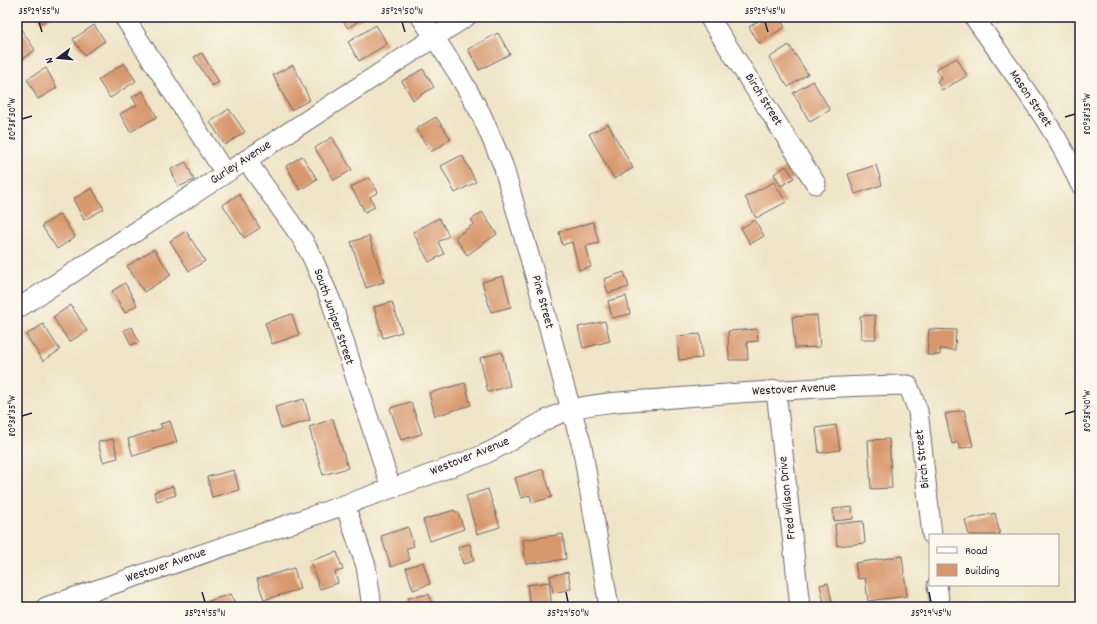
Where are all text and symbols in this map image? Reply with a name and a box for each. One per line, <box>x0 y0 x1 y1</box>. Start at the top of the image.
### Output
text: 35°29'55"N <box>19 5 60 19</box>
text: 35°29'50"N <box>381 5 423 19</box>
text: 35°29'45"N <box>745 5 785 19</box>
north arrow <box>38 38 78 78</box>
text: N <box>42 55 59 65</box>
street label: Mason Street <box>1004 67 1056 132</box>
street label: Birch Street <box>739 70 787 130</box>
text: 80°38'35"W <box>1081 93 1095 135</box>
text: 80°38'30"W <box>6 98 20 140</box>
street label: Gurley Avenue <box>207 136 276 190</box>
street label: South Juniper Street <box>308 266 358 368</box>
street label: Pine Street <box>526 273 558 331</box>
street label: Westover Avenue <box>752 378 837 402</box>
text: 80°38'40"W <box>1081 390 1095 432</box>
text: 80°38'35"W <box>6 395 20 437</box>
street label: Birch Street <box>910 428 936 489</box>
street label: Westover Avenue <box>428 432 513 481</box>
street label: Fred Wilson Drive <box>774 455 802 541</box>
legend <box>929 534 1059 586</box>
street label: Westover Avenue <box>123 543 209 589</box>
text: Road <box>965 543 987 560</box>
text: Building <box>965 563 1000 580</box>
text: 35°29'55"N <box>185 607 226 621</box>
text: 35°29'50"N <box>547 607 589 621</box>
text: 35°29'45"N <box>911 607 951 621</box>

